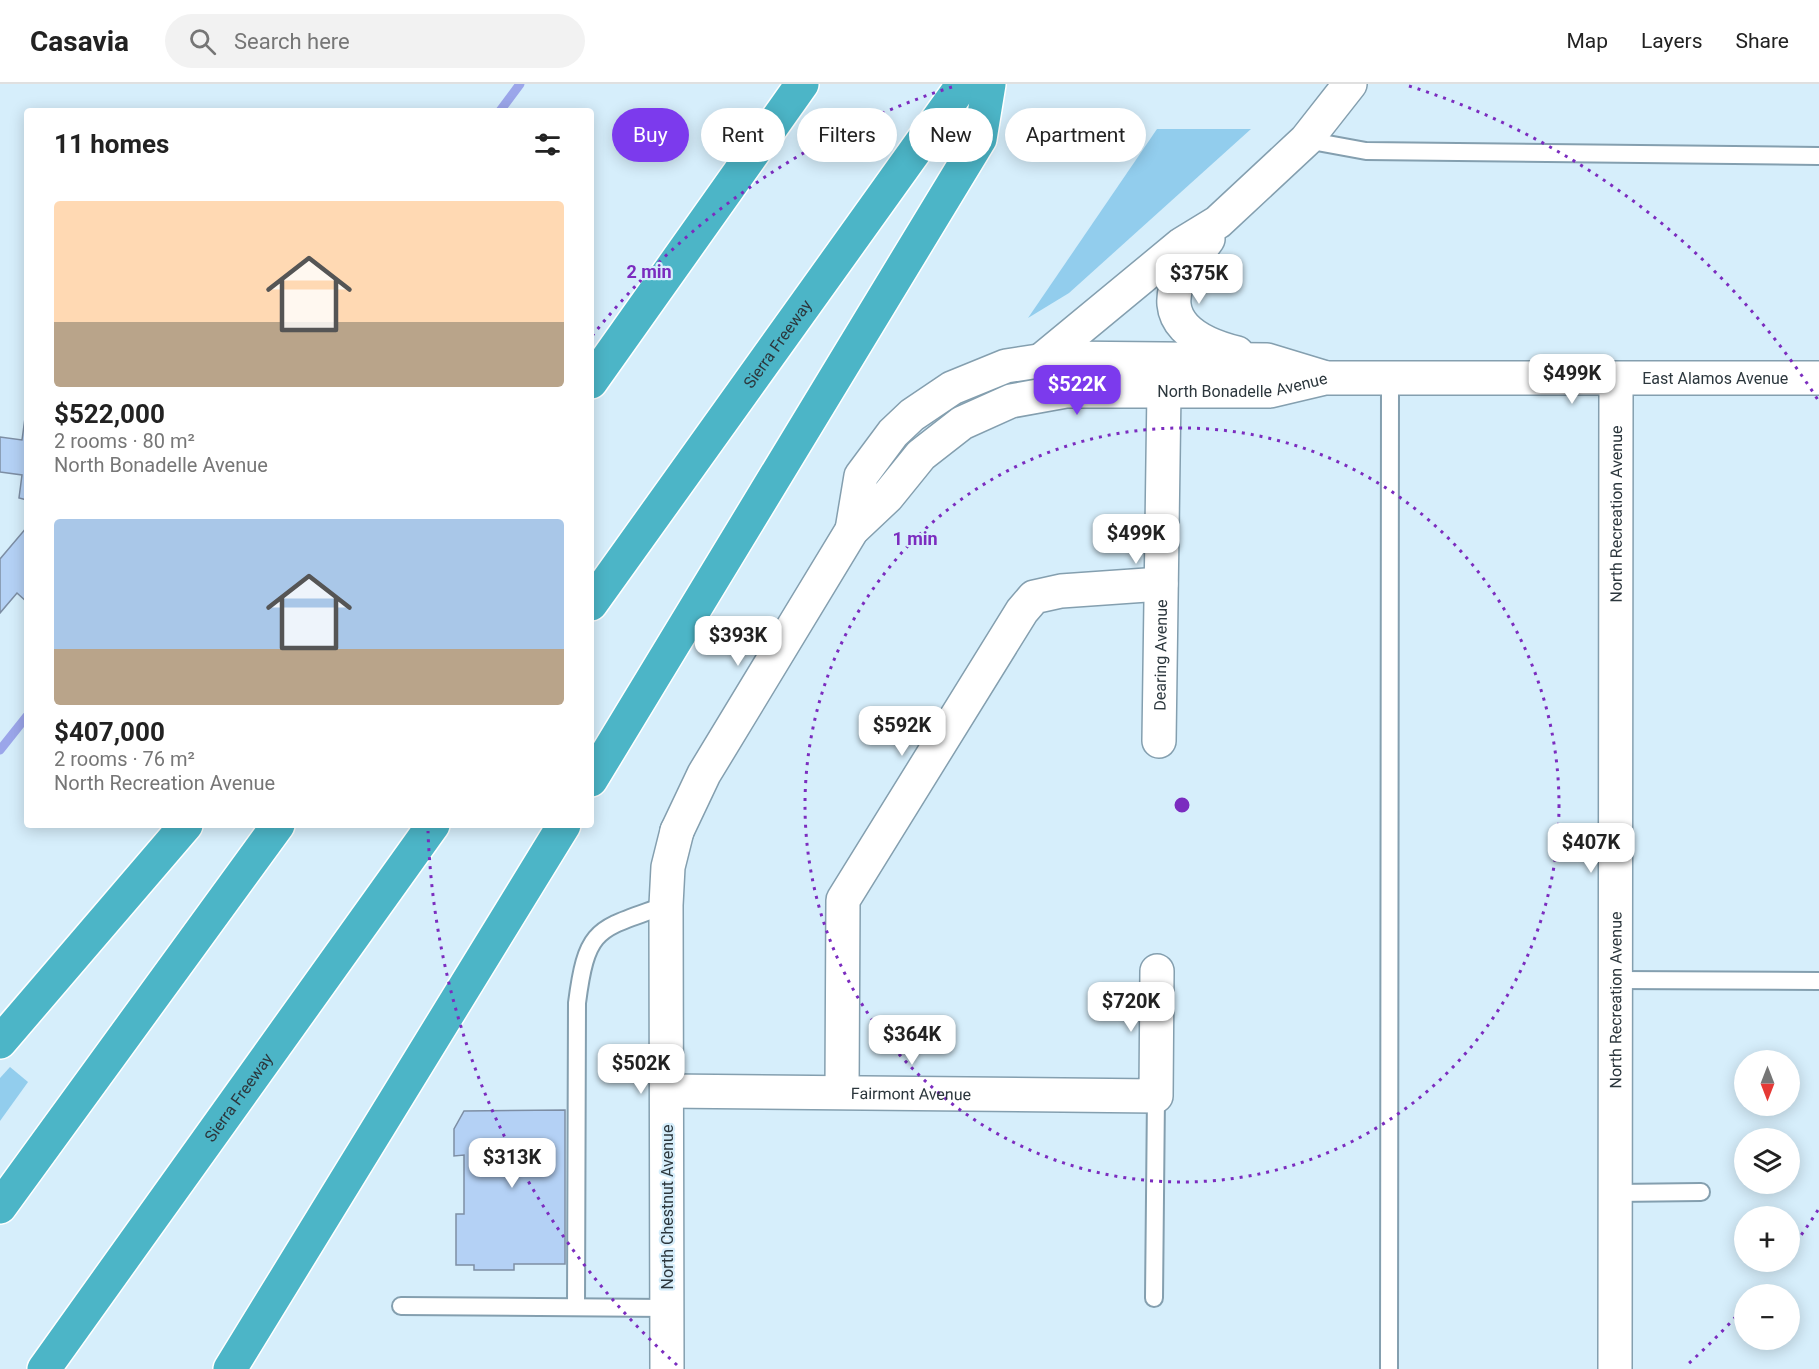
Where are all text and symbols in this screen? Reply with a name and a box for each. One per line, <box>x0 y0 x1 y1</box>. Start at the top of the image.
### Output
search box <box>165 14 585 68</box>
text: Casavia <box>30 25 129 58</box>
icon: search <box>186 25 219 58</box>
text: Search here <box>234 29 350 54</box>
text: Map <box>1566 29 1608 53</box>
text: Layers <box>1641 29 1702 53</box>
text: Share <box>1735 29 1789 53</box>
chip: Buy <box>612 108 689 162</box>
chip: Rent <box>701 108 785 162</box>
chip: Filters <box>797 108 897 162</box>
chip: New <box>909 108 993 162</box>
chip: Apartment <box>1005 108 1146 162</box>
icon: filters <box>531 128 564 161</box>
text: 11 homes <box>54 129 169 159</box>
icon: home <box>255 240 363 348</box>
pin: $375K <box>1157 254 1241 305</box>
text: 2 min <box>626 261 672 282</box>
text: $375K <box>1170 261 1228 285</box>
street label: Sierra Freeway <box>740 296 816 392</box>
pin: $499K <box>1530 354 1614 405</box>
text: $499K <box>1543 361 1601 385</box>
pin: $522K <box>1035 365 1119 416</box>
street label: North Bonadelle Avenue <box>1157 369 1329 401</box>
street label: East Alamos Avenue <box>1642 369 1788 388</box>
text: $522K <box>1048 372 1106 396</box>
text: $522,000 <box>54 399 165 429</box>
street label: North Recreation Avenue <box>1607 426 1626 602</box>
text: 2 rooms · 80 m² <box>54 429 195 453</box>
text: North Bonadelle Avenue <box>54 453 268 477</box>
pin: $499K <box>1094 514 1178 565</box>
text: $499K <box>1107 521 1165 545</box>
text: 1 min <box>892 528 938 549</box>
icon: home <box>255 558 363 666</box>
street label: Dearing Avenue <box>1150 599 1171 711</box>
pin: $393K <box>696 616 780 667</box>
text: $393K <box>709 623 767 647</box>
pin: $592K <box>860 706 944 757</box>
text: $592K <box>873 713 931 737</box>
text: $407,000 <box>54 717 165 747</box>
text: 2 rooms · 76 m² <box>54 747 195 771</box>
text: North Recreation Avenue <box>54 771 275 795</box>
centre of rings <box>1172 795 1192 815</box>
pin: $407K <box>1549 823 1633 874</box>
text: $407K <box>1562 830 1620 854</box>
street label: North Recreation Avenue <box>1606 912 1625 1088</box>
pin: $720K <box>1089 982 1173 1033</box>
text: $720K <box>1102 989 1160 1013</box>
pin: $364K <box>870 1015 954 1066</box>
text: $364K <box>883 1022 941 1046</box>
pin: $502K <box>599 1044 683 1095</box>
street label: Sierra Freeway <box>201 1049 277 1145</box>
north arrow <box>1734 1050 1800 1116</box>
map controls <box>1734 1050 1800 1350</box>
text: $502K <box>612 1051 670 1075</box>
street label: Fairmont Avenue <box>851 1084 971 1104</box>
street label: North Chestnut Avenue <box>658 1125 677 1289</box>
button: layers <box>1734 1128 1800 1194</box>
pin: $313K <box>470 1138 554 1189</box>
text: $313K <box>483 1145 541 1169</box>
button: + <box>1734 1206 1800 1272</box>
button: − <box>1734 1284 1800 1350</box>

